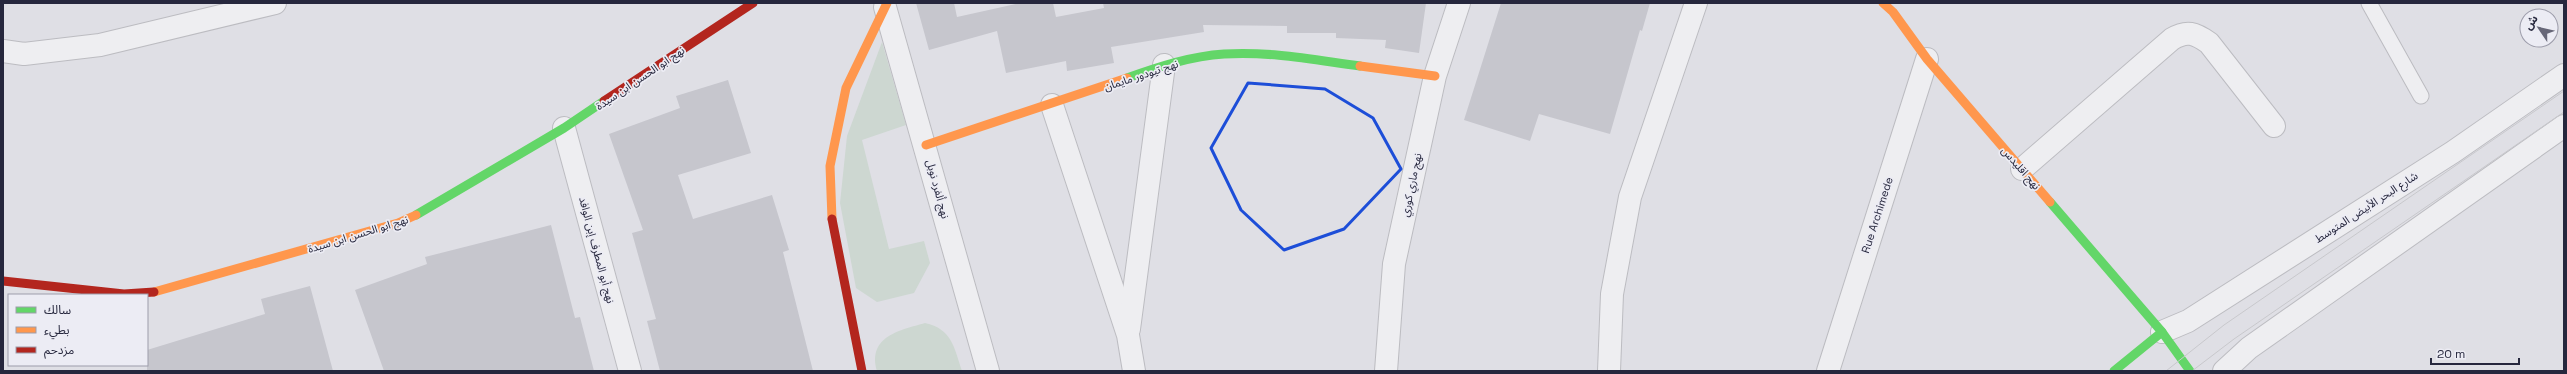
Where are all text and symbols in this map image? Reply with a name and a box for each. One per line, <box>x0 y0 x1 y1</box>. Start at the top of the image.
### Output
north arrow <box>2519 8 2559 48</box>
text: ش <box>2521 12 2541 32</box>
street label: نهج ابو الحسن ابن سيدة <box>593 43 688 114</box>
street label: نهج تيودور مايمان <box>1102 56 1180 95</box>
street label: نهج اقليدس <box>1998 144 2044 193</box>
street label: نهج ماري كوري <box>1397 152 1427 219</box>
street label: نهج ألفرد نوبل <box>922 158 953 220</box>
street label: شارع البحر الأبيض المتوسط <box>2312 168 2421 246</box>
street label: Rue Archimede <box>1858 175 1896 255</box>
street label: نهج أبو المطرف إبن الوافد <box>575 195 618 305</box>
street label: نهج ابو الحسن ابن سيدة <box>306 212 410 257</box>
legend <box>8 294 148 366</box>
text: سالك <box>44 302 71 318</box>
text: بطيء <box>44 322 70 340</box>
scale bar <box>2431 340 2519 366</box>
text: مزدحم <box>44 342 74 359</box>
text: 20 m <box>2437 346 2465 362</box>

